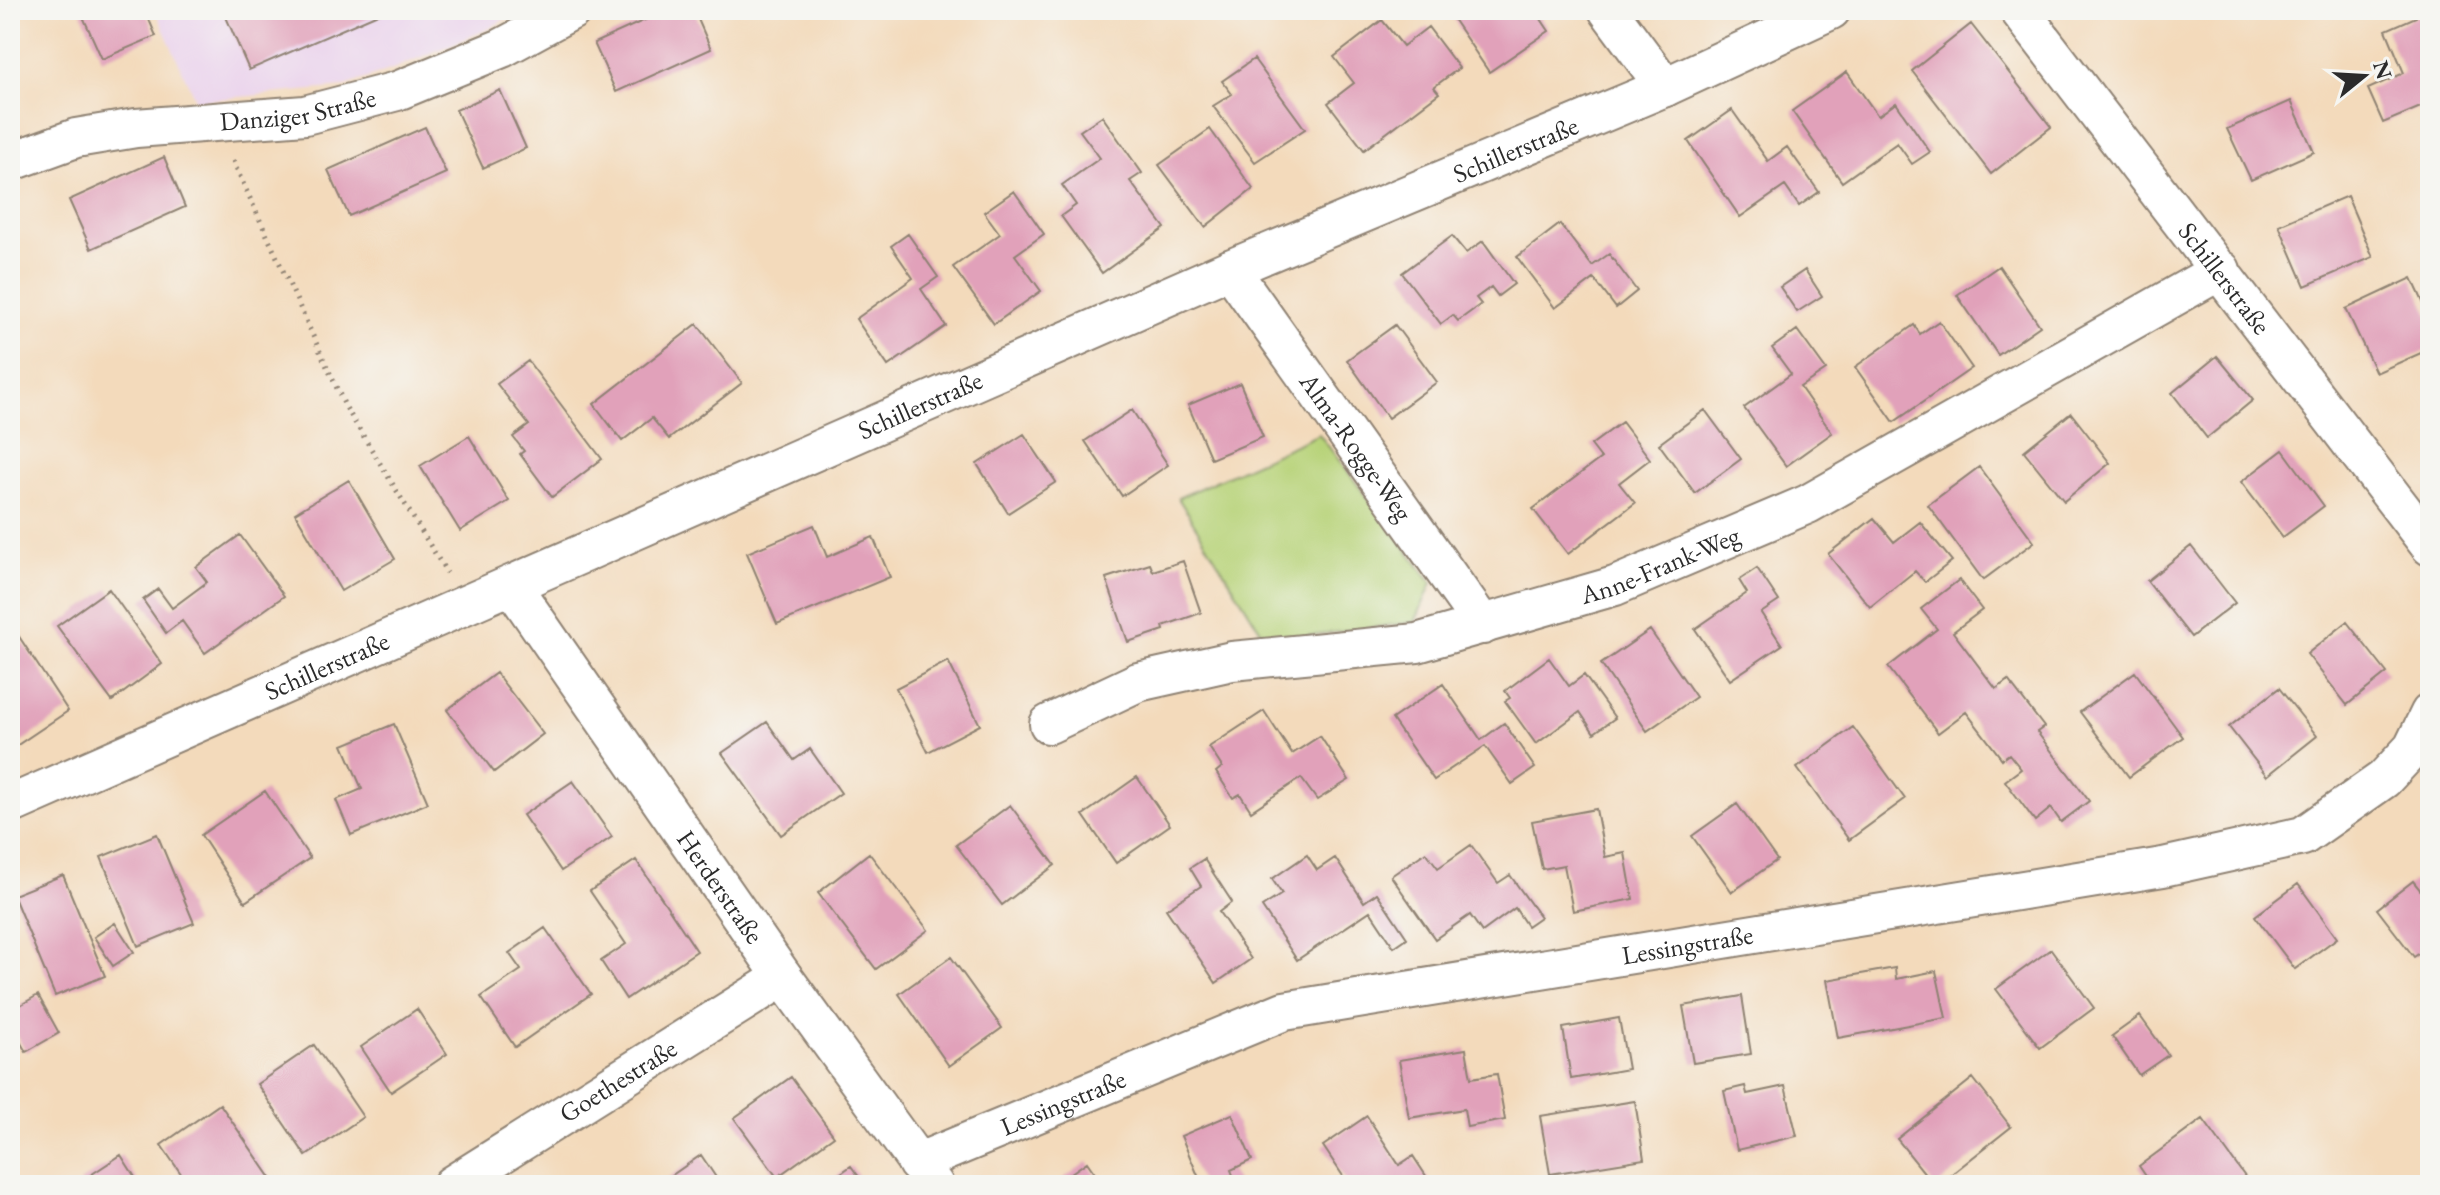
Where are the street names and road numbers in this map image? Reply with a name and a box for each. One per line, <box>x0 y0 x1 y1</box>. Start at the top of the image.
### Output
street label: Danziger Straße <box>218 80 379 139</box>
street label: Schillerstraße <box>1448 108 1583 191</box>
street label: Schillerstraße <box>2171 215 2279 341</box>
street label: Schillerstraße <box>852 363 988 447</box>
street label: Alma-Rogge-Weg <box>1291 365 1421 528</box>
street label: Anne-Frank-Weg <box>1576 518 1745 612</box>
street label: Schillerstraße <box>259 624 394 708</box>
street label: Herderstraße <box>669 823 772 950</box>
street label: Lessingstraße <box>1619 917 1755 972</box>
street label: Goethestraße <box>553 1031 683 1130</box>
street label: Lessingstraße <box>995 1061 1131 1144</box>

